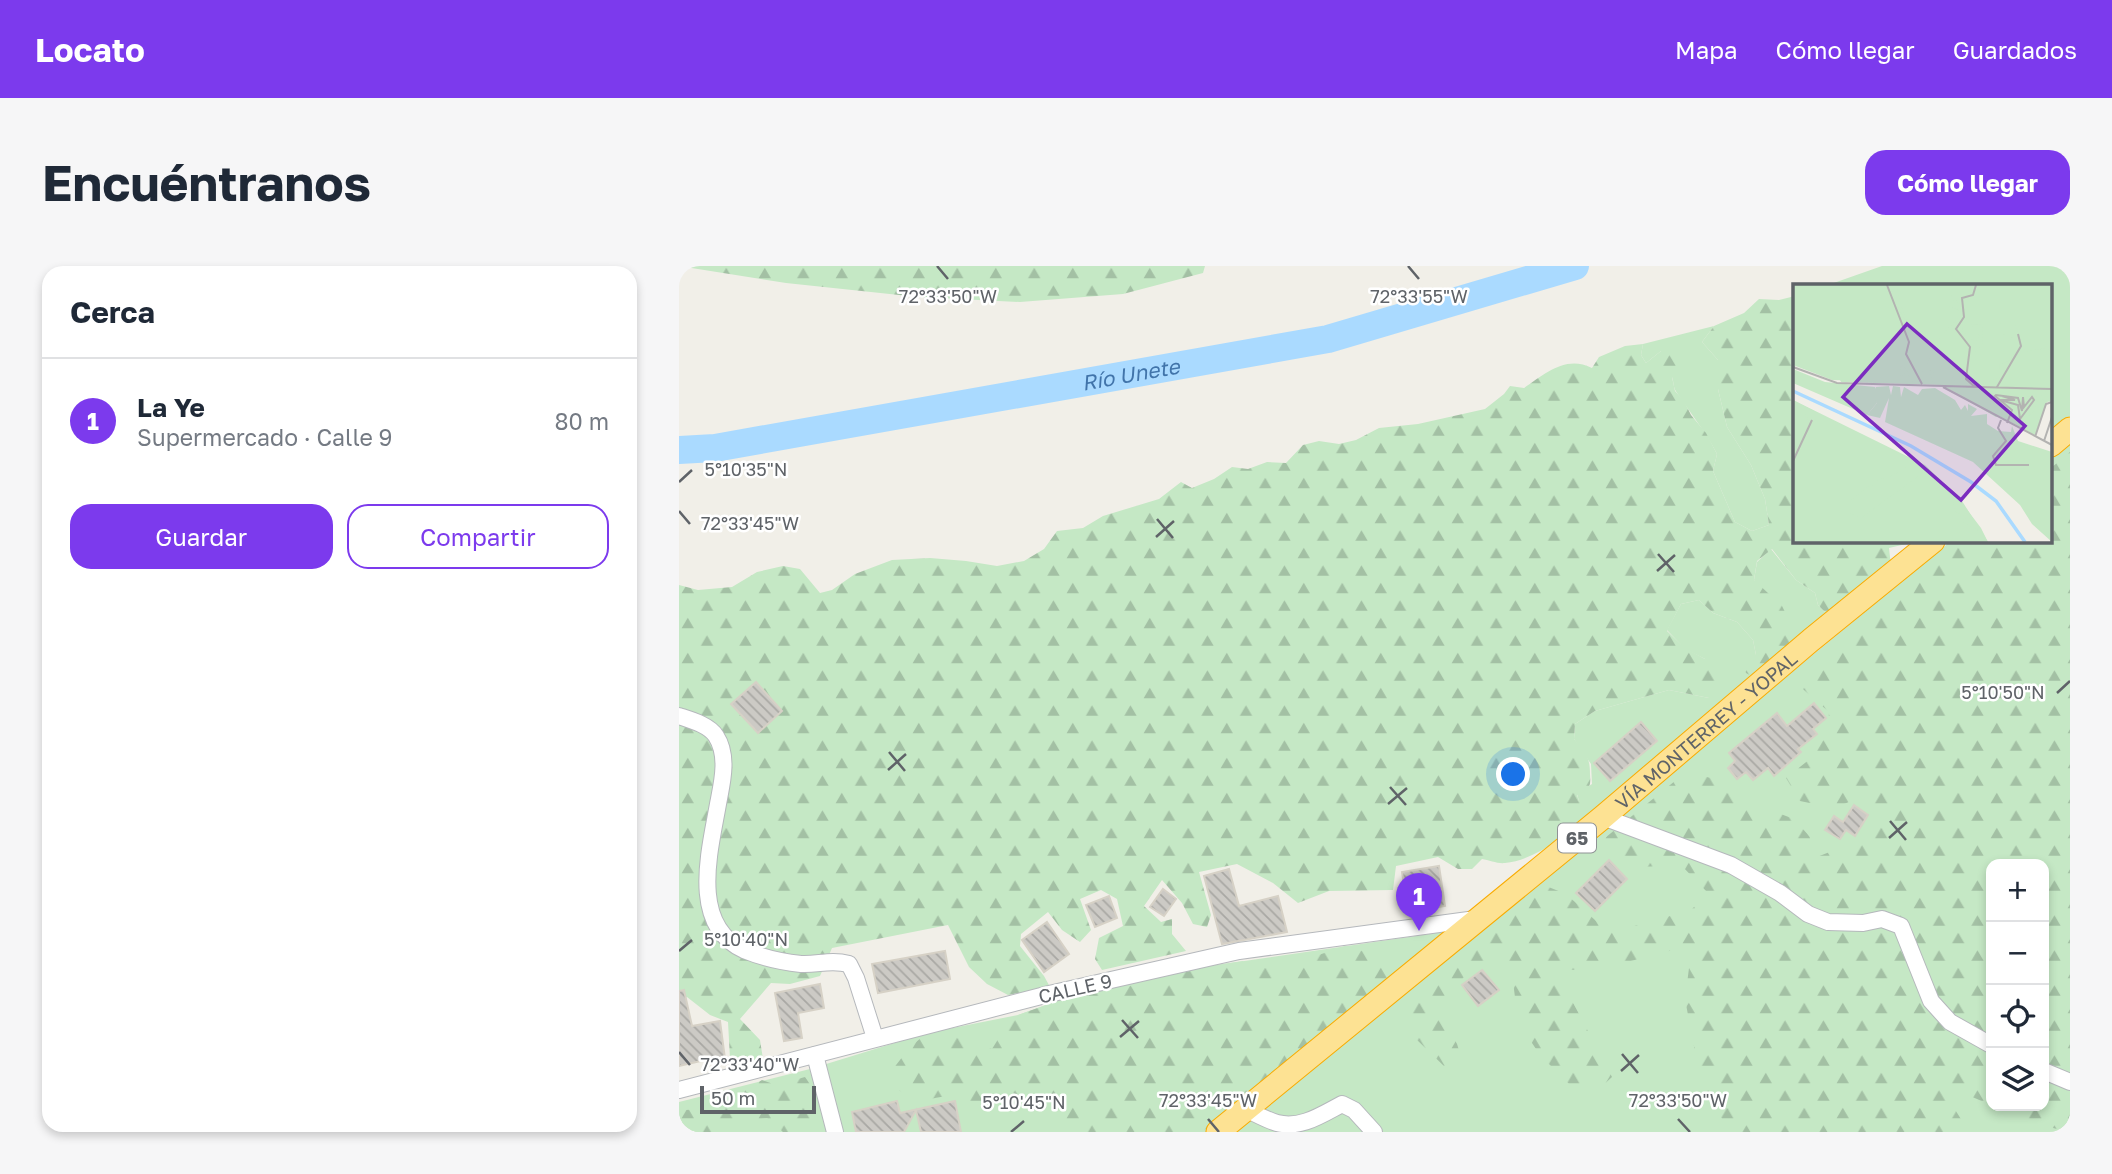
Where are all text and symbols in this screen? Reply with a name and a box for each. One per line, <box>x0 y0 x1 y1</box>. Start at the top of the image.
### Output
text: Locato <box>35 30 145 69</box>
text: Mapa <box>1675 35 1738 64</box>
text: Cómo llegar <box>1776 35 1915 64</box>
text: Guardados <box>1953 35 2077 64</box>
button: Cómo llegar <box>1865 150 2070 215</box>
text: Encuéntranos <box>42 153 371 212</box>
inset map <box>1793 284 2053 542</box>
text: 72°33'50"W <box>899 285 997 307</box>
text: 72°33'55"W <box>1370 285 1468 307</box>
text: Cerca <box>70 294 155 330</box>
water label: Río Unete <box>1080 352 1183 396</box>
text: La Ye <box>137 392 205 423</box>
text: 1 <box>87 407 99 435</box>
text: 80 m <box>555 407 609 435</box>
text: Supermercado · Calle 9 <box>137 423 393 451</box>
text: 5°10'35"N <box>705 458 787 480</box>
button: Guardar <box>70 504 333 569</box>
button: Compartir <box>347 504 609 569</box>
text: 72°33'45"W <box>701 512 799 534</box>
street label: VÍA MONTERREY - YOPAL <box>1610 646 1801 813</box>
text: 5°10'50"N <box>1961 681 2045 703</box>
your location <box>1496 757 1530 791</box>
road number: 65 <box>1558 824 1596 852</box>
map controls <box>1986 859 2049 1111</box>
button: + <box>1986 859 2049 922</box>
pin: 1 <box>1396 873 1442 931</box>
button: − <box>1986 922 2049 985</box>
text: 5°10'40"N <box>704 928 788 950</box>
street label: CALLE 9 <box>1036 968 1114 1008</box>
button: locate <box>1986 985 2049 1048</box>
button: layers <box>1986 1048 2049 1111</box>
text: 72°33'40"W <box>701 1053 799 1075</box>
scale bar <box>700 1083 815 1115</box>
text: 50 m <box>711 1086 755 1109</box>
text: 72°33'45"W <box>1159 1089 1257 1111</box>
text: 72°33'50"W <box>1629 1089 1727 1111</box>
text: 5°10'45"N <box>982 1091 1066 1113</box>

